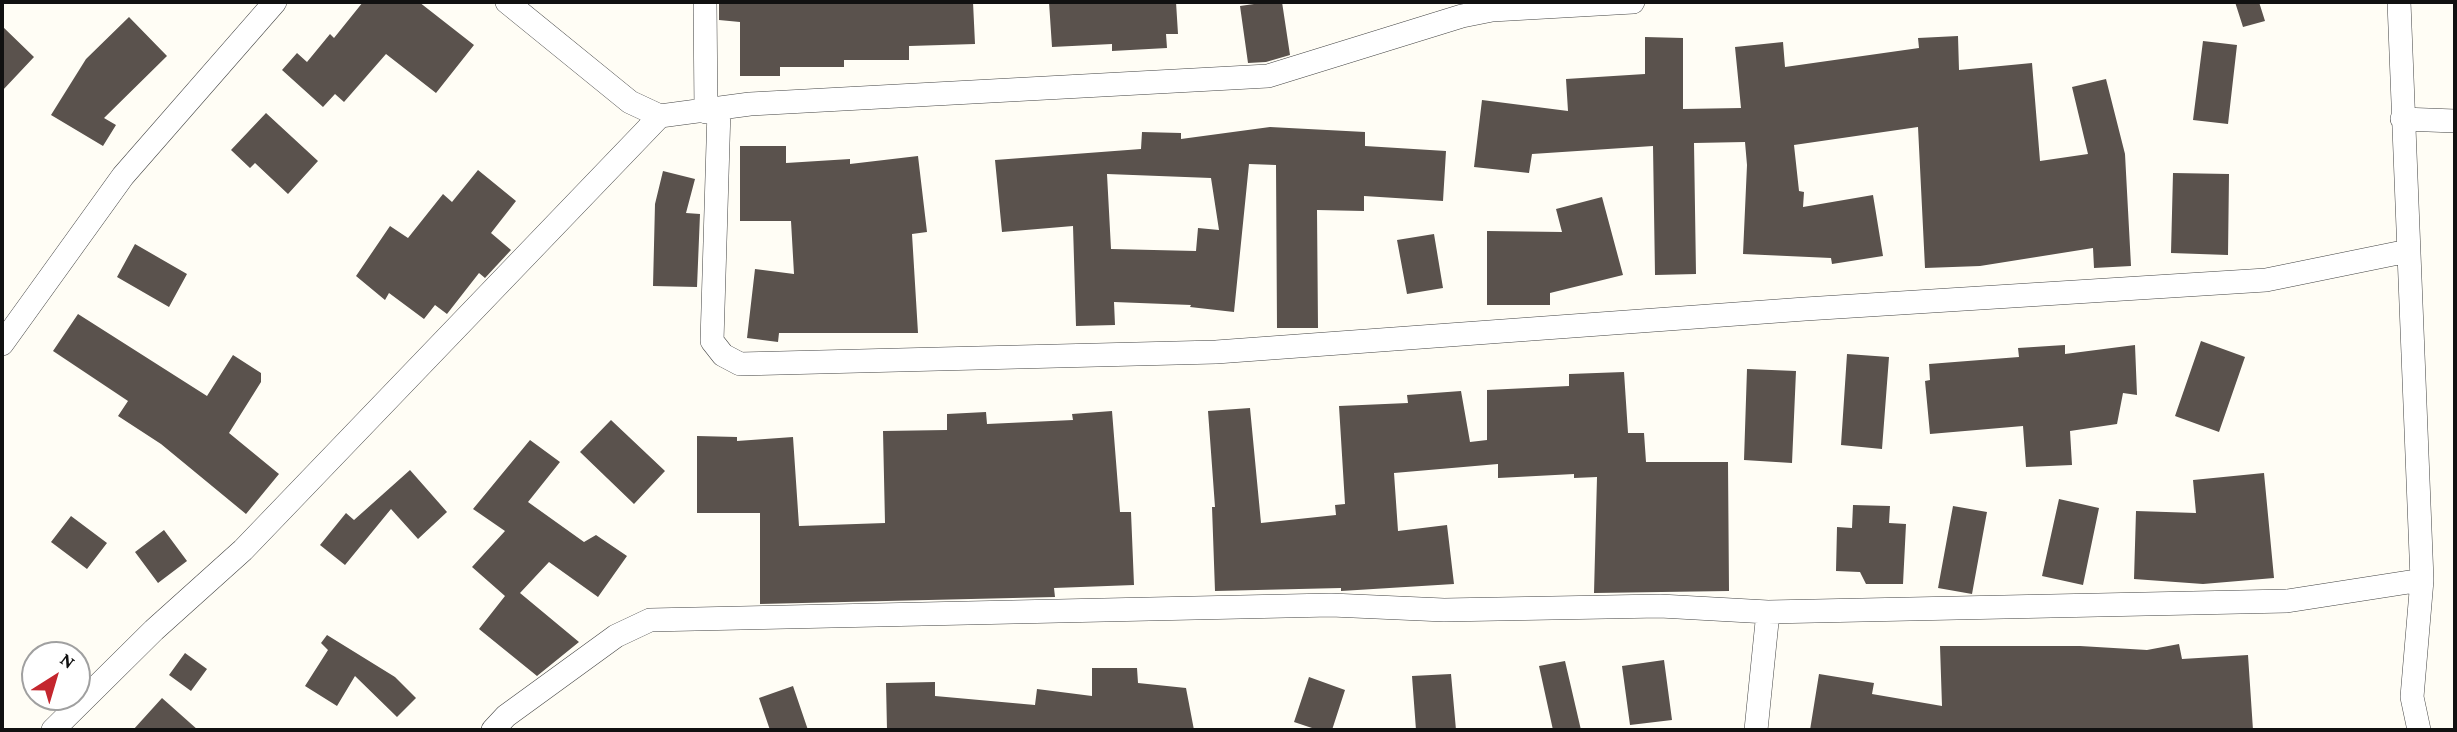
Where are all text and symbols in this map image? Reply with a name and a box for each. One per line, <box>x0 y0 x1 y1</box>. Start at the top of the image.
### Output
north arrow <box>21 641 91 711</box>
text: N <box>56 648 79 673</box>

